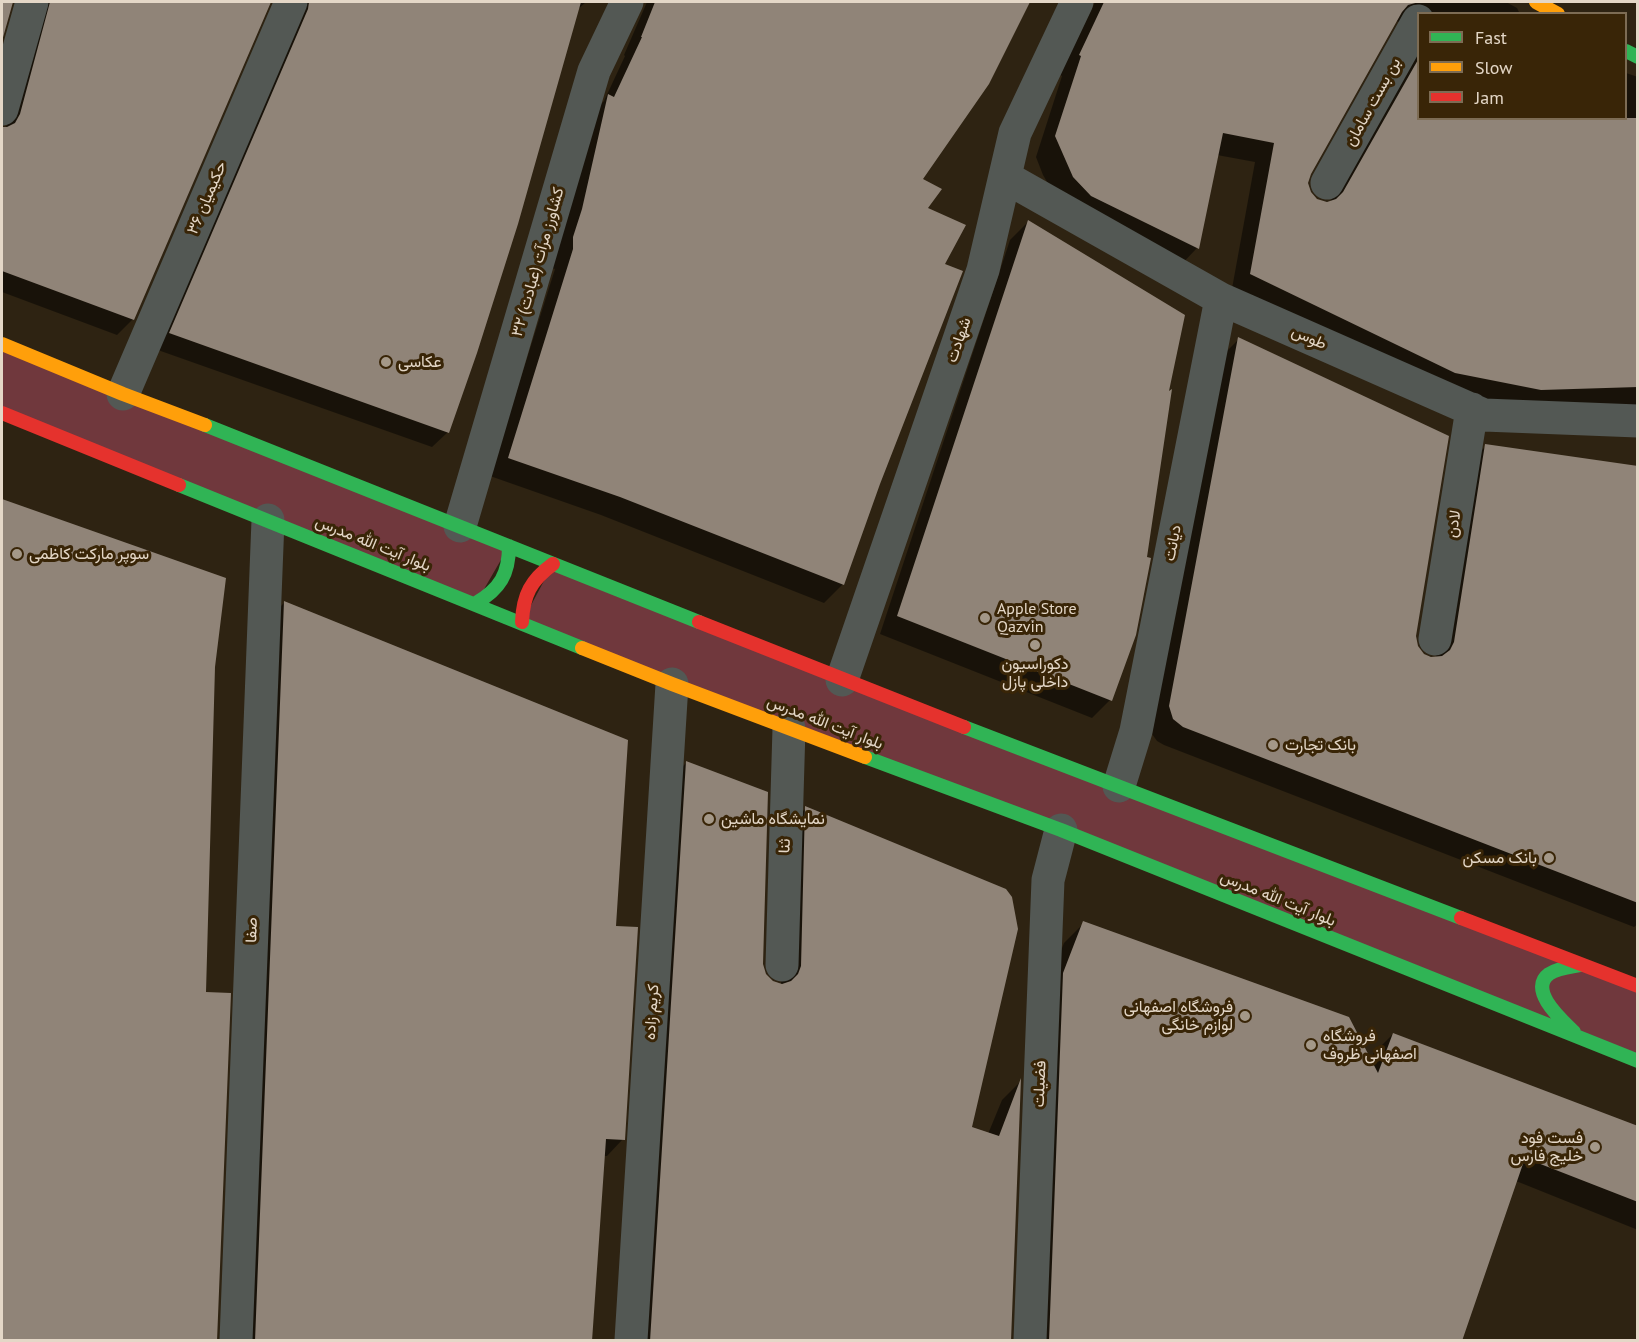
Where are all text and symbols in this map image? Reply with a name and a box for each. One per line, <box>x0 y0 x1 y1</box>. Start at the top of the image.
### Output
legend <box>1417 12 1627 120</box>
text: Fast <box>1475 26 1507 49</box>
street label: بن بست سامان <box>1341 54 1405 150</box>
text: Slow <box>1475 56 1513 79</box>
text: Jam <box>1475 86 1504 109</box>
street label: ۳۶ حکیمیان <box>183 159 231 237</box>
street label: ۳۲ کشاورز مرآت (عبادت) <box>507 185 569 339</box>
street label: شهادت <box>942 315 976 365</box>
street label: طوس <box>1288 322 1330 354</box>
place label: عکاسی <box>398 352 442 372</box>
marker: عکاسی <box>379 355 393 369</box>
street label: لادن <box>1442 509 1466 539</box>
street label: بلوار آیت الله مدرس <box>312 512 434 576</box>
street label: دیانت <box>1160 523 1186 563</box>
place label: سوپر مارکت کاظمی <box>29 544 149 564</box>
marker: سوپر مارکت کاظمی <box>10 547 24 561</box>
place label: Apple Store Qazvin <box>997 599 1077 637</box>
marker: Apple Store Qazvin <box>978 611 992 625</box>
marker: دکوراسیون داخلی پازل <box>1028 638 1042 652</box>
place label: دکوراسیون داخلی پازل <box>1001 654 1069 692</box>
street label: بلوار آیت الله مدرس <box>764 692 886 754</box>
place label: بانک تجارت <box>1285 735 1356 755</box>
marker: بانک تجارت <box>1266 738 1280 752</box>
place label: نمایشگاه ماشین <box>721 809 825 829</box>
marker: نمایشگاه ماشین <box>702 812 716 826</box>
street label: ثنا <box>775 838 795 854</box>
place label: بانک مسکن <box>1462 848 1537 868</box>
marker: بانک مسکن <box>1542 851 1556 865</box>
street label: بلوار آیت الله مدرس <box>1217 867 1339 931</box>
street label: صفا <box>242 917 262 943</box>
street label: کریم زاده <box>640 983 664 1041</box>
place label: فروشگاه اصفهانی لوازم خانگی <box>1124 997 1233 1035</box>
marker: فروشگاه اصفهانی لوازم خانگی <box>1238 1009 1252 1023</box>
place label: فروشگاه اصفهانی ظروف <box>1323 1026 1417 1064</box>
marker: فروشگاه اصفهانی ظروف <box>1304 1038 1318 1052</box>
street label: فضیلت <box>1030 1060 1050 1108</box>
place label: فست فود خلیج فارس <box>1511 1128 1583 1166</box>
marker: فست فود خلیج فارس <box>1588 1140 1602 1154</box>

